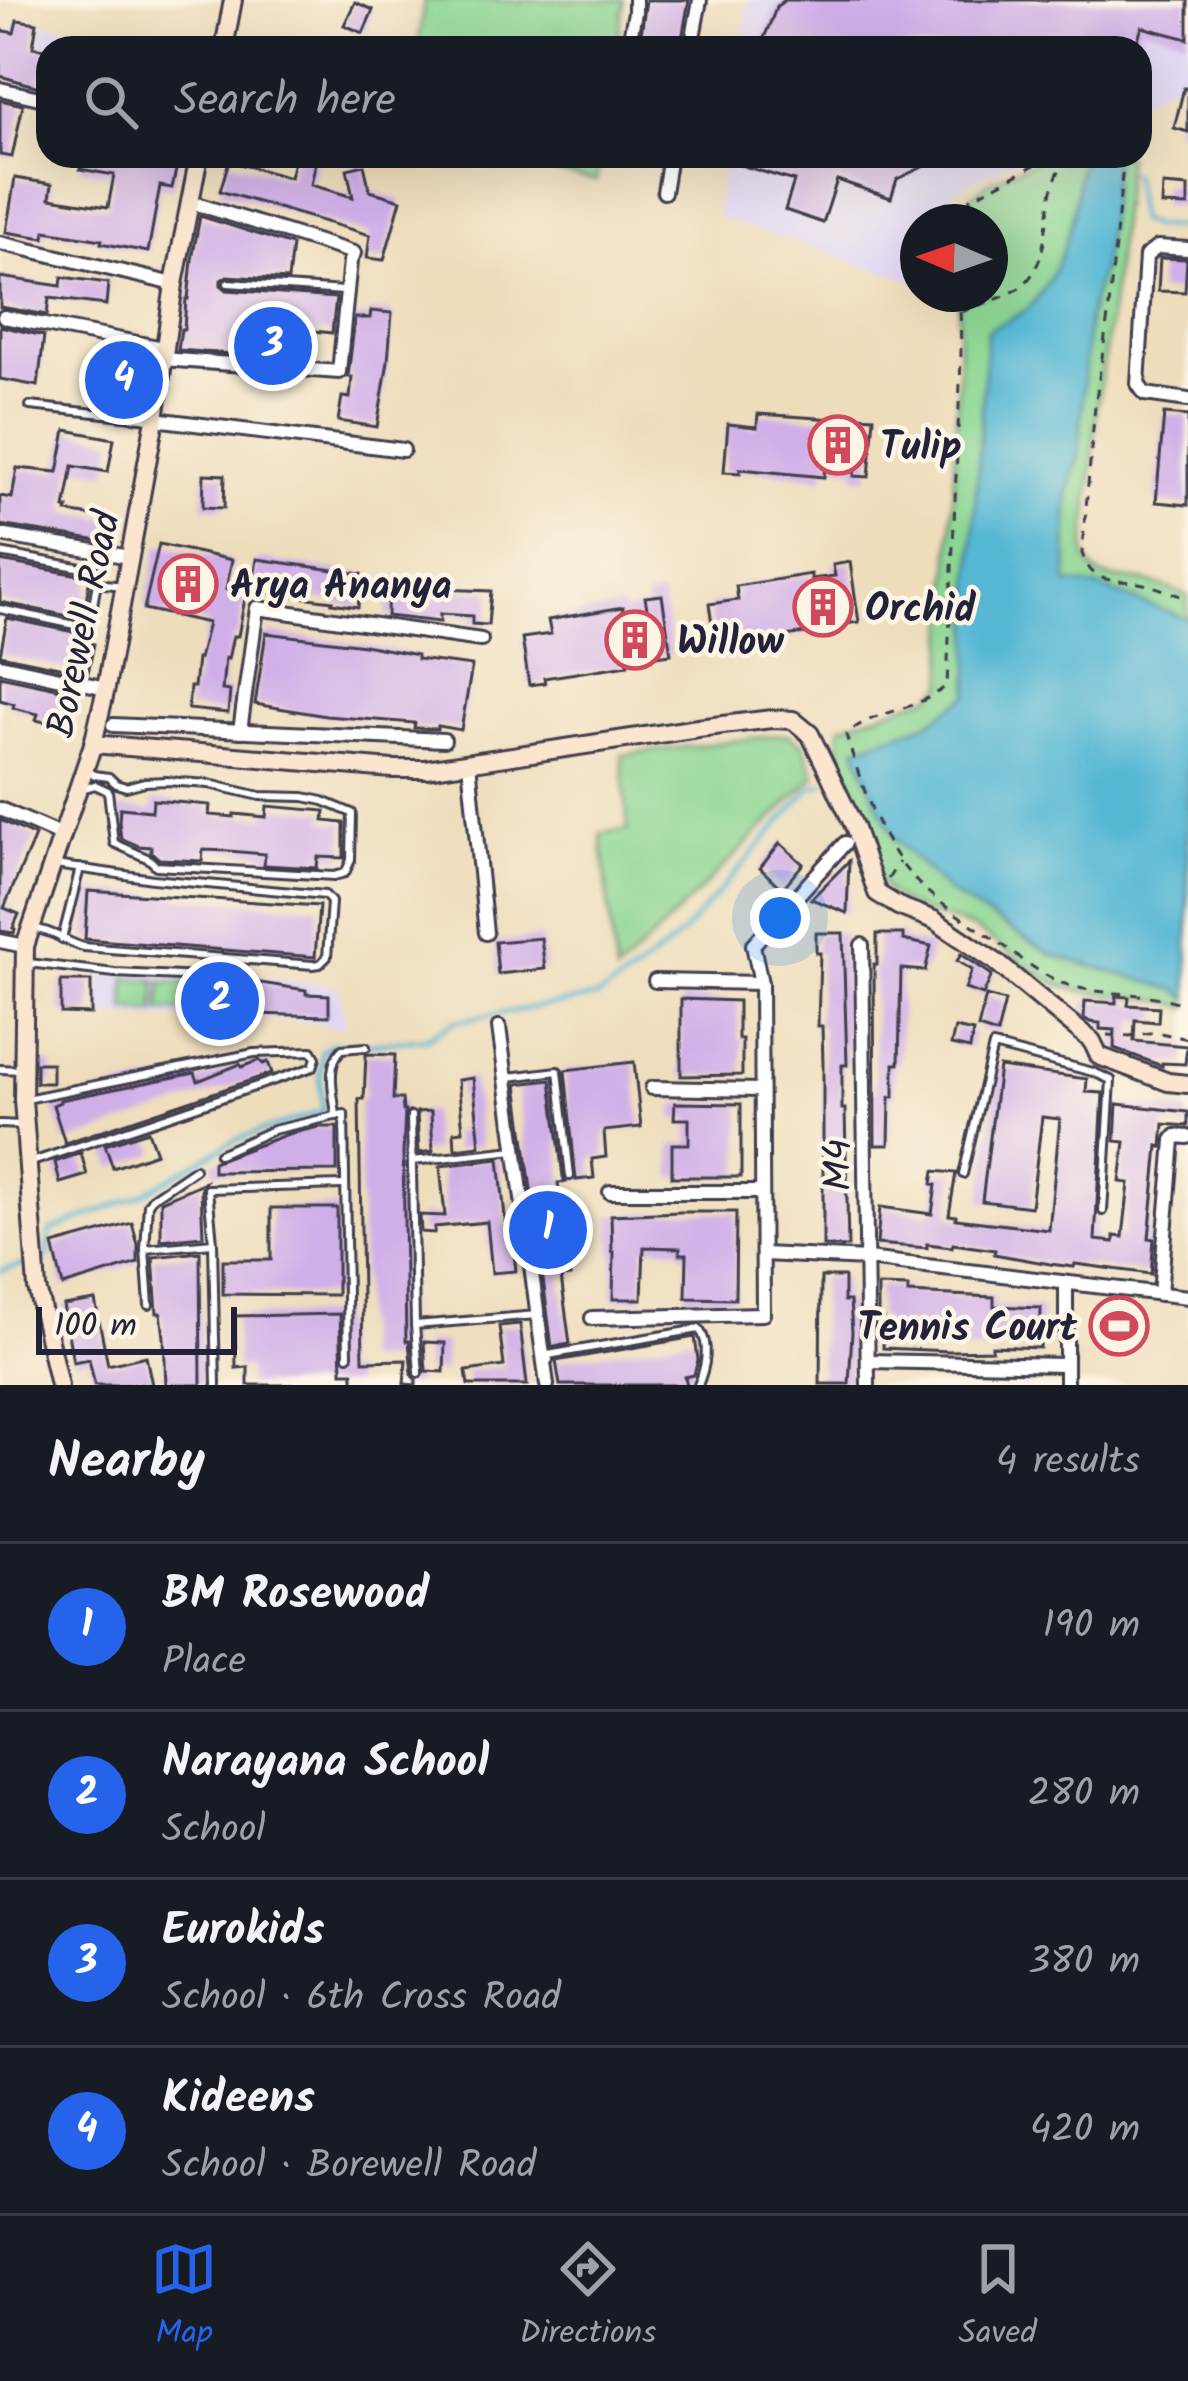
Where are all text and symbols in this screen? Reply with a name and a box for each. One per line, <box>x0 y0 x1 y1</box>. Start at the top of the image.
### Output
search box <box>36 36 1152 168</box>
text: Search here <box>174 66 396 138</box>
icon: search <box>78 69 144 135</box>
north arrow <box>900 204 1008 312</box>
pin: 3 <box>234 301 312 391</box>
pin: 4 <box>85 335 163 425</box>
building icon: Tulip <box>807 414 869 476</box>
place label: Tulip <box>880 418 962 480</box>
street label: Borewell Road <box>32 505 140 744</box>
building icon: Arya Ananya <box>157 553 219 615</box>
place label: Arya Ananya <box>230 557 452 619</box>
building icon: Orchid <box>792 576 854 638</box>
place label: Orchid <box>865 580 976 642</box>
building icon: Willow <box>604 609 666 671</box>
place label: Willow <box>677 613 785 675</box>
your location <box>750 888 810 948</box>
pin: 2 <box>181 956 259 1046</box>
street label: M4 <box>809 1138 871 1192</box>
pin: 1 <box>509 1185 587 1275</box>
sports icon: Tennis Court <box>1088 1295 1150 1357</box>
place label: Tennis Court <box>858 1299 1077 1361</box>
scale bar <box>36 1301 237 1354</box>
text: 100 m <box>54 1301 137 1354</box>
text: Nearby <box>48 1423 205 1504</box>
text: 4 results <box>996 1432 1140 1494</box>
text: BM Rosewood <box>162 1560 429 1632</box>
text: 1 <box>81 1596 93 1658</box>
text: 190 m <box>1043 1596 1140 1658</box>
text: Place <box>162 1632 246 1694</box>
text: Narayana School <box>162 1728 489 1800</box>
text: 2 <box>76 1764 98 1826</box>
text: 280 m <box>1028 1764 1140 1826</box>
text: School <box>162 1800 266 1862</box>
text: Eurokids <box>162 1896 325 1968</box>
text: 3 <box>76 1932 98 1994</box>
text: 380 m <box>1028 1932 1140 1994</box>
text: School · 6th Cross Road <box>162 1968 561 2030</box>
text: Kideens <box>162 2064 315 2136</box>
text: 4 <box>76 2100 98 2162</box>
text: 420 m <box>1030 2100 1140 2162</box>
text: School · Borewell Road <box>162 2136 536 2198</box>
tab: Map <box>151 2236 217 2361</box>
tab: Directions <box>519 2236 656 2361</box>
tab: Saved <box>959 2236 1037 2361</box>

